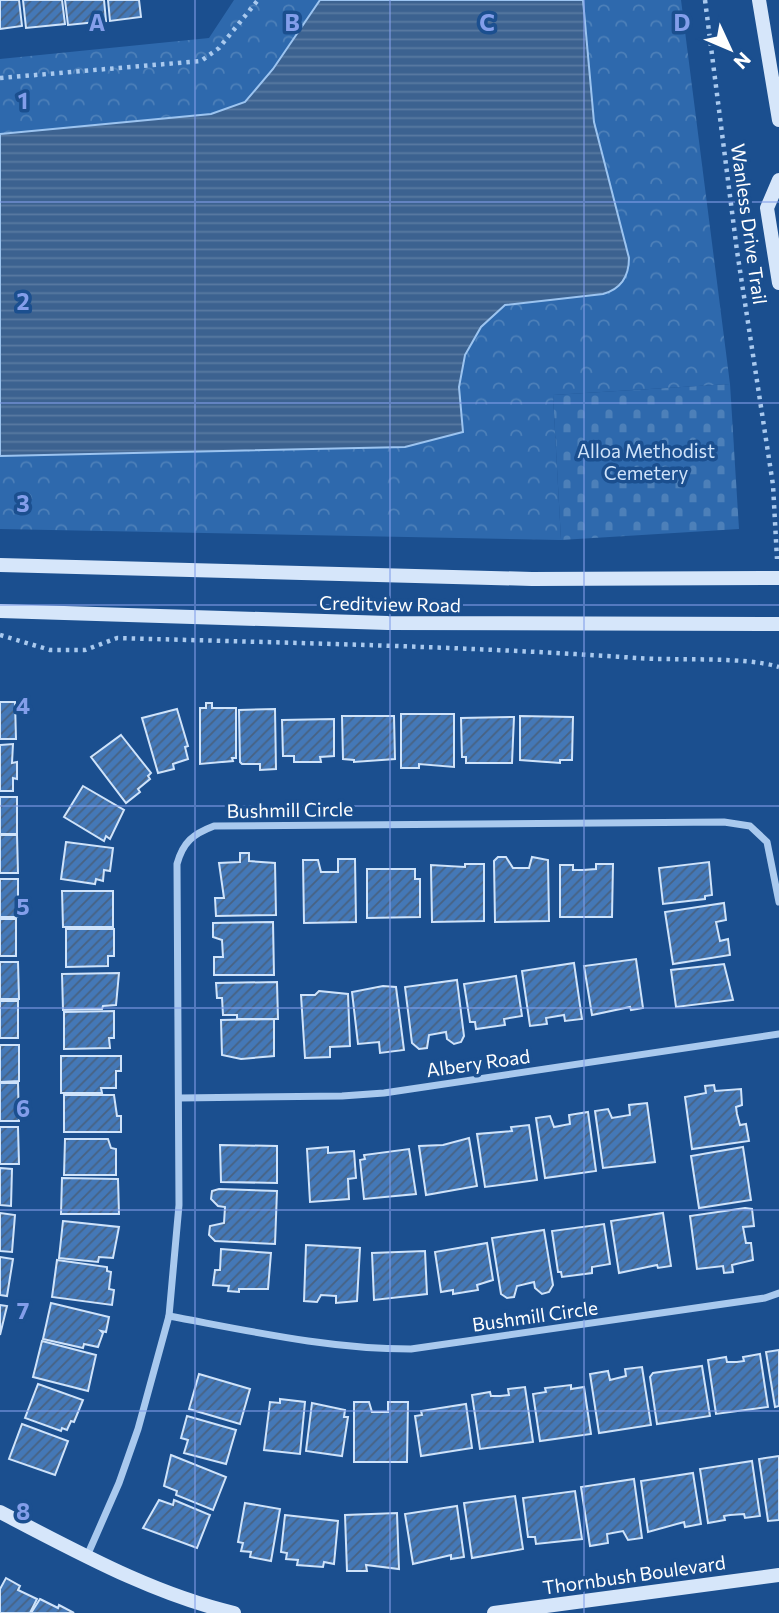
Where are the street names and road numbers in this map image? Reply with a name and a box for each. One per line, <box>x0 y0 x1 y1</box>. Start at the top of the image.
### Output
street label: Wanless Drive Trail <box>727 142 772 306</box>
street label: Creditview Road <box>319 591 461 616</box>
street label: Bushmill Circle <box>227 797 353 822</box>
street label: Albery Road <box>425 1044 531 1081</box>
street label: Bushmill Circle <box>471 1295 599 1336</box>
street label: Thornbush Boulevard <box>541 1550 727 1599</box>

